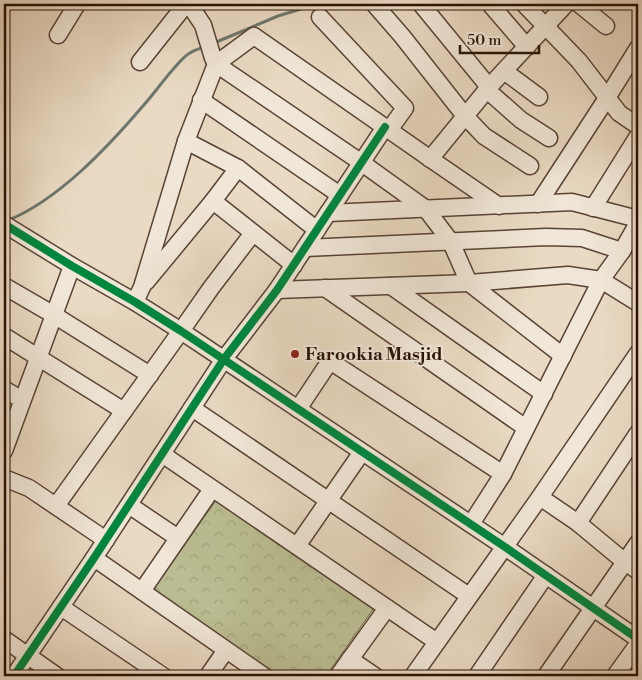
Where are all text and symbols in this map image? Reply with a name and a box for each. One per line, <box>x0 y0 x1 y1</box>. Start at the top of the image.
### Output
scale bar <box>460 22 538 54</box>
text: 50 m <box>467 31 501 50</box>
place label: Farookia Masjid <box>305 343 442 366</box>
marker: Farookia Masjid <box>289 348 301 360</box>

